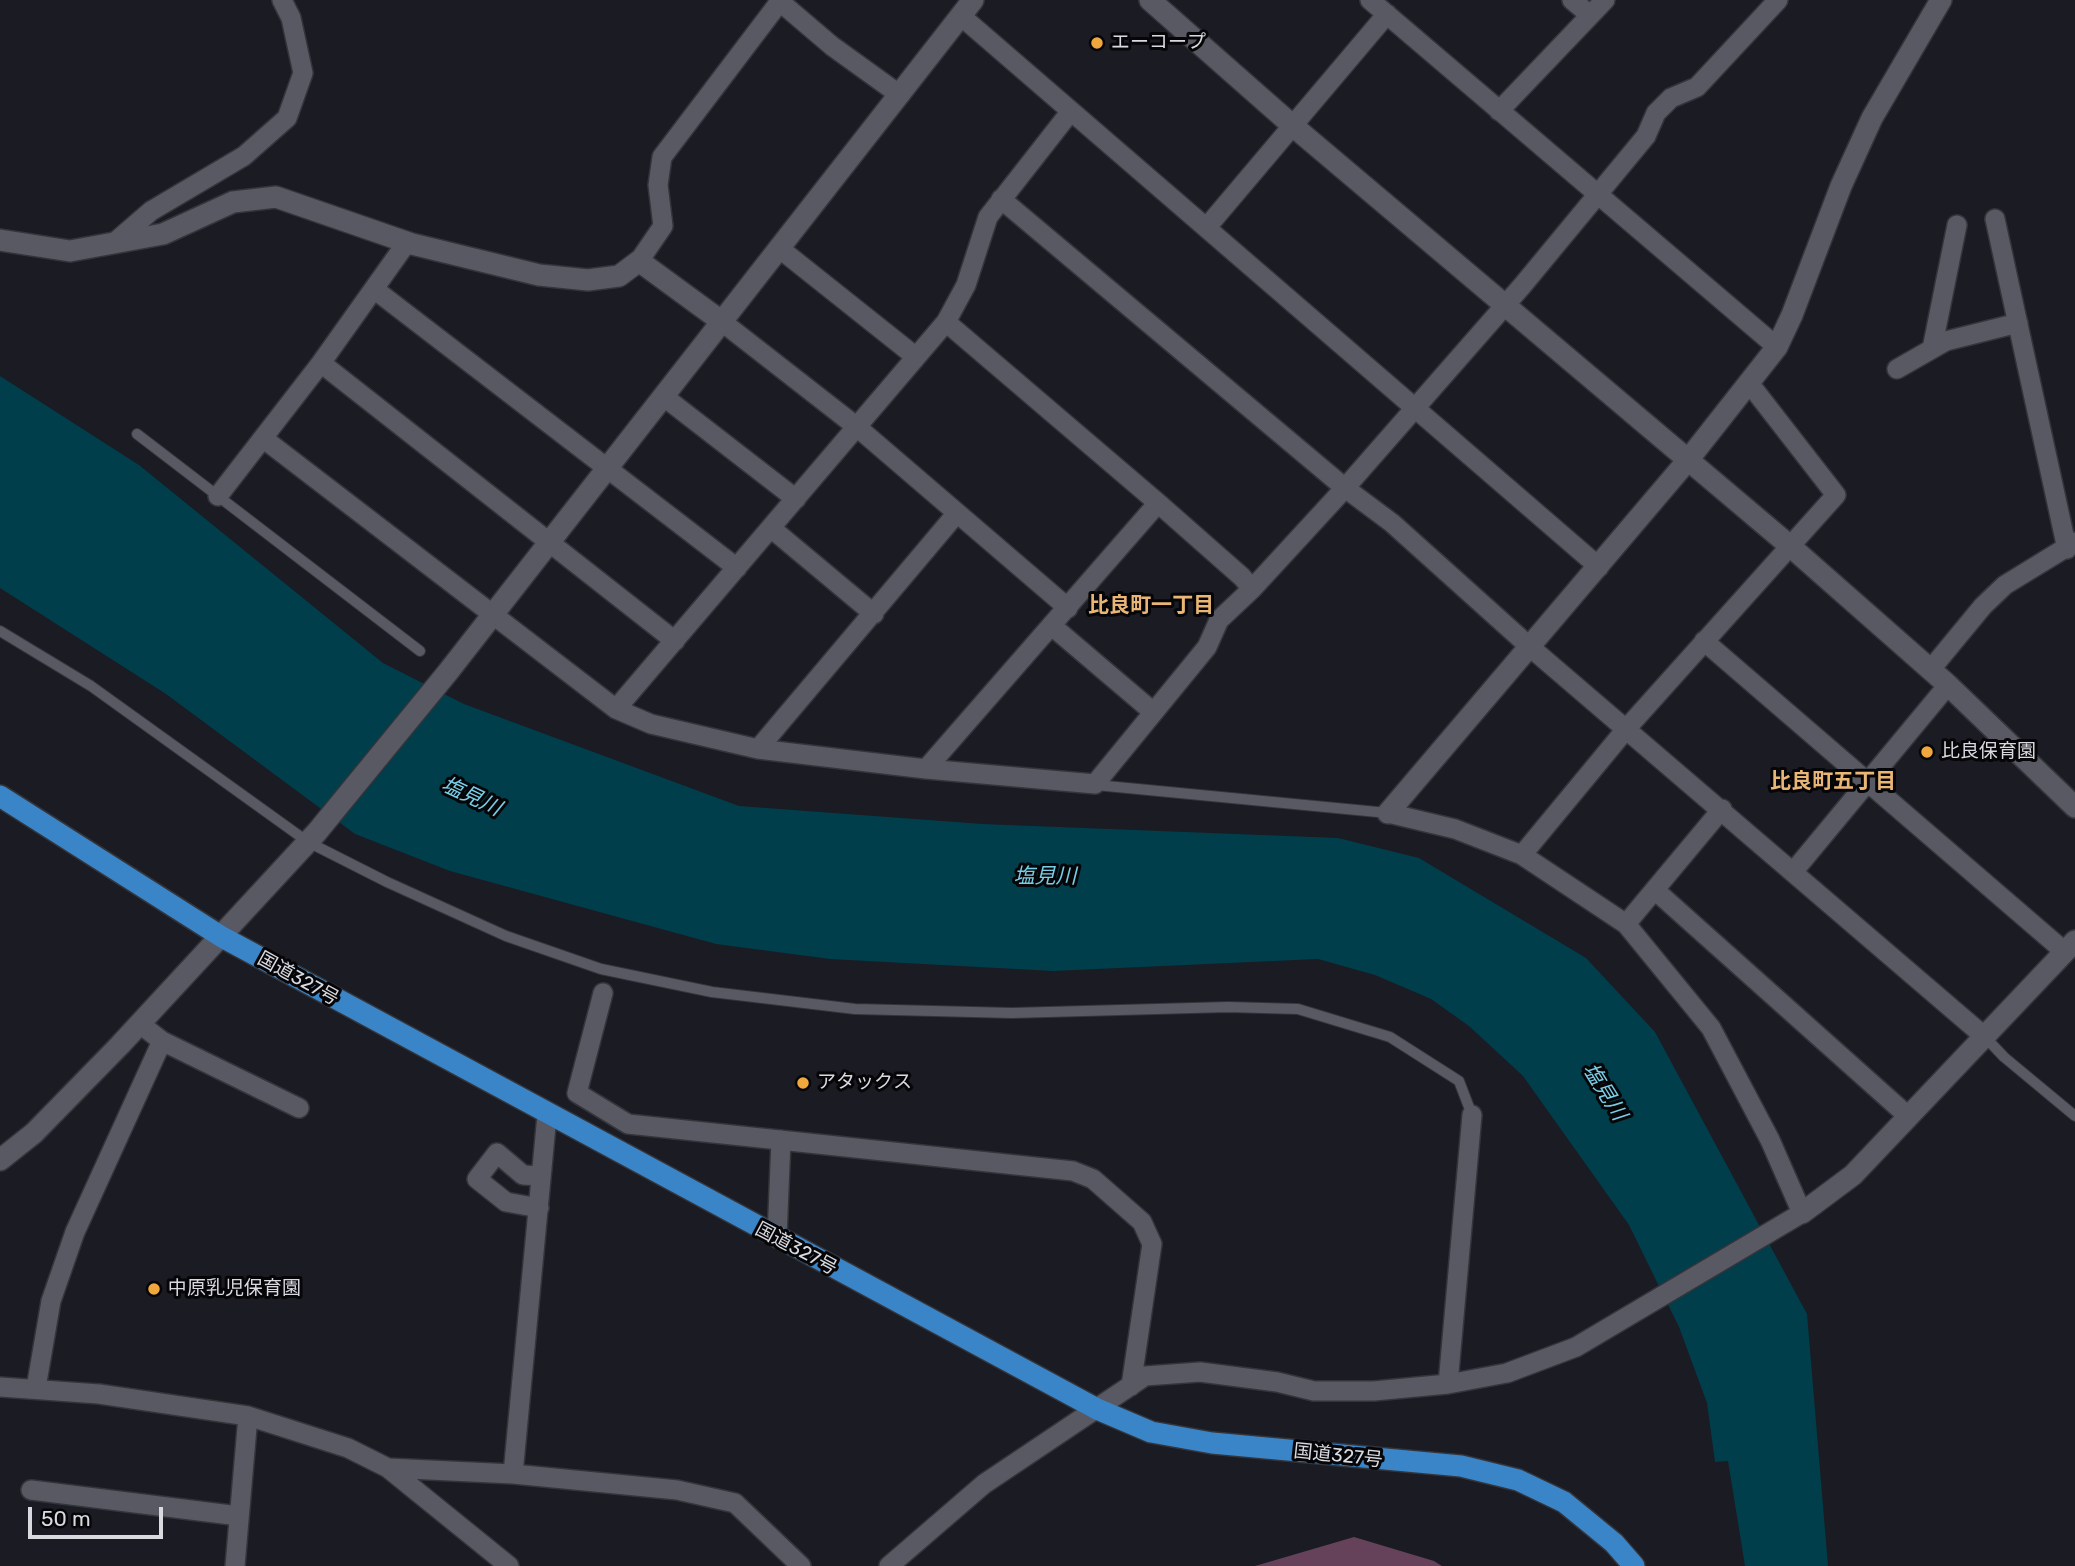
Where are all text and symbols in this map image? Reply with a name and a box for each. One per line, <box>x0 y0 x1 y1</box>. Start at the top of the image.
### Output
place label: エーコープ <box>1111 32 1206 54</box>
marker: エーコープ <box>1089 35 1105 51</box>
district label: 比良町一丁目 <box>1088 593 1214 619</box>
place label: 比良保育園 <box>1941 741 2036 763</box>
marker: 比良保育園 <box>1919 744 1935 760</box>
district label: 比良町五丁目 <box>1770 769 1896 795</box>
water label: 塩見川 <box>437 772 505 822</box>
water label: 塩見川 <box>1014 864 1076 890</box>
street label: 国道327号 <box>253 947 343 1011</box>
water label: 塩見川 <box>1577 1059 1631 1125</box>
place label: アタックス <box>817 1072 912 1094</box>
marker: アタックス <box>795 1075 811 1091</box>
street label: 国道327号 <box>751 1218 841 1280</box>
place label: 中原乳児保育園 <box>168 1278 301 1300</box>
marker: 中原乳児保育園 <box>146 1281 162 1297</box>
street label: 国道327号 <box>1292 1440 1384 1472</box>
scale bar <box>32 1492 166 1536</box>
text: 50 m <box>41 1506 91 1531</box>

